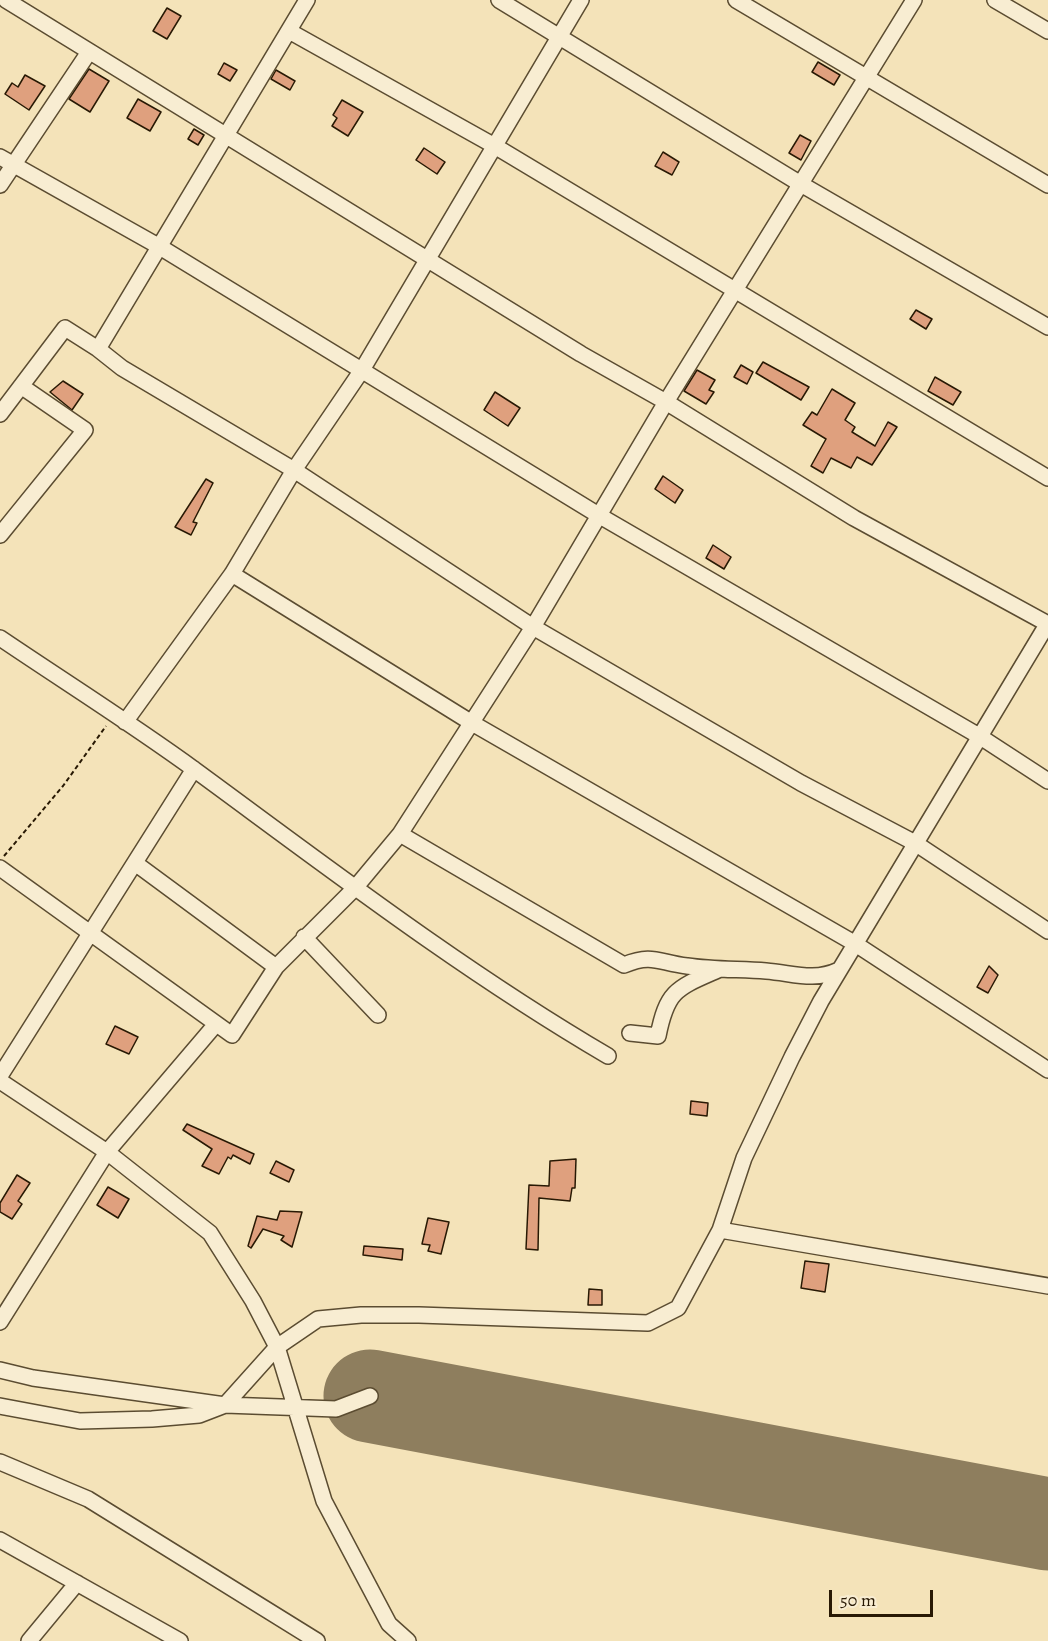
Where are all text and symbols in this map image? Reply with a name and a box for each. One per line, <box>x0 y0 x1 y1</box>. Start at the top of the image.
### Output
scale bar <box>832 1578 936 1616</box>
text: 50 m <box>840 1588 876 1612</box>

